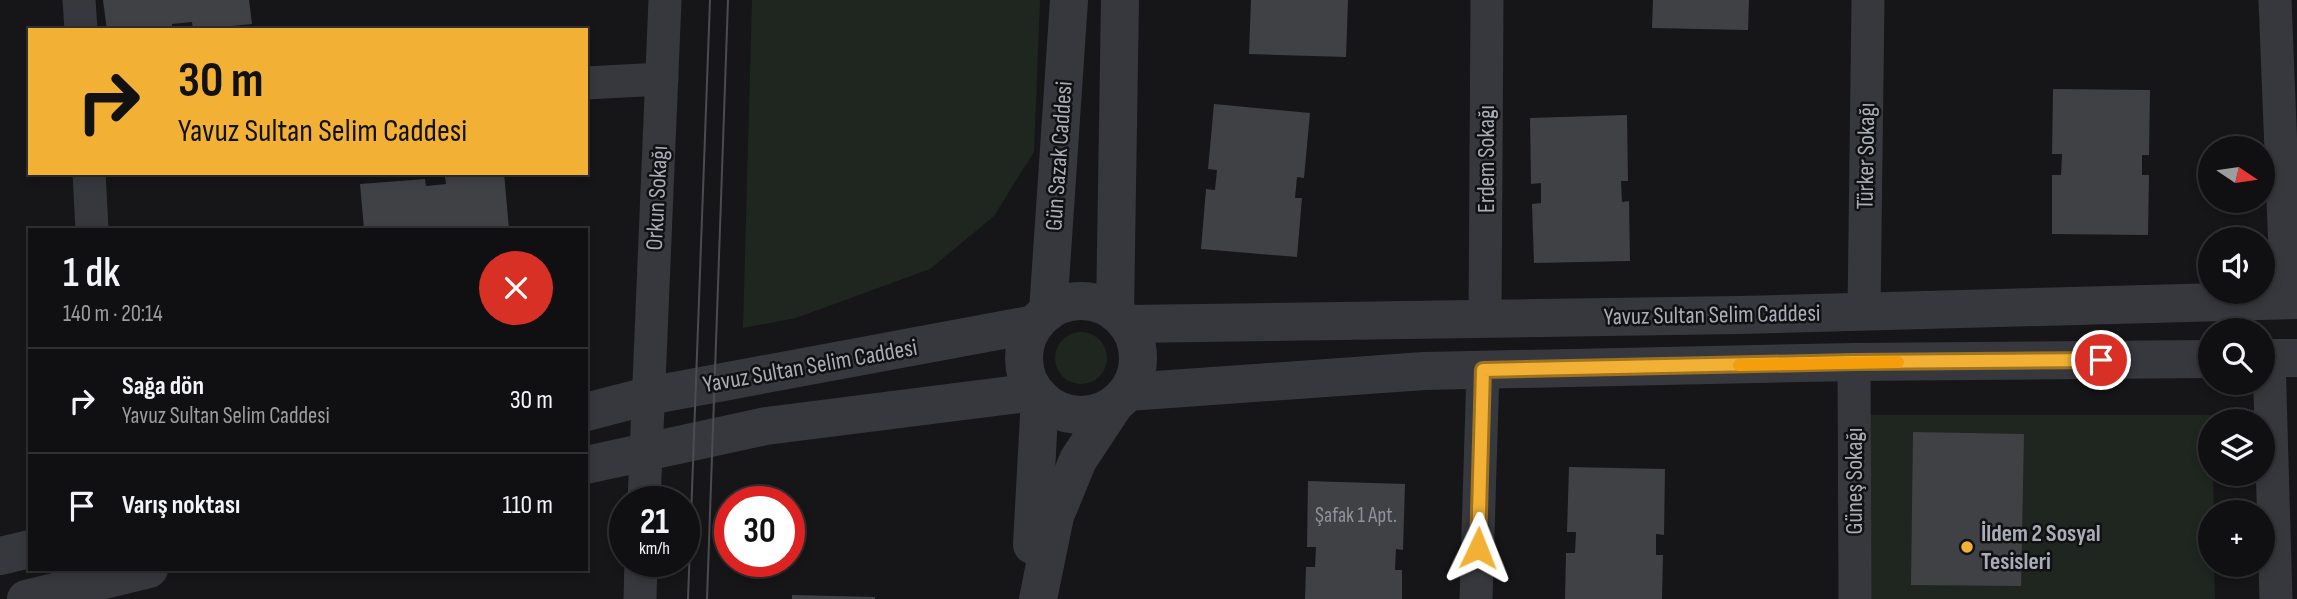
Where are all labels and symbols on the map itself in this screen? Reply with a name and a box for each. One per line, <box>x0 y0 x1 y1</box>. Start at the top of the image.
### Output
street label: Gün Sazak Caddesi <box>1039 80 1079 232</box>
street label: Türker Sokağı <box>1851 102 1881 210</box>
street label: Erdem Sokağı <box>1472 105 1501 213</box>
north arrow <box>2198 136 2275 214</box>
street label: Orkun Sokağı <box>640 145 674 251</box>
street label: Yavuz Sultan Selim Caddesi <box>1603 299 1821 331</box>
pin <box>2071 330 2131 390</box>
street label: Yavuz Sultan Selim Caddesi <box>701 333 919 399</box>
street label: Güneş Sokağı <box>1840 427 1869 535</box>
speed limit sign: 30 <box>714 486 805 577</box>
house number: Şafak 1 Apt. <box>1315 503 1397 528</box>
position arrow <box>1441 511 1515 585</box>
place label: İldem 2 Sosyal Tesisleri <box>1981 519 2101 576</box>
marker: İldem 2 Sosyal Tesisleri <box>1959 539 1975 555</box>

